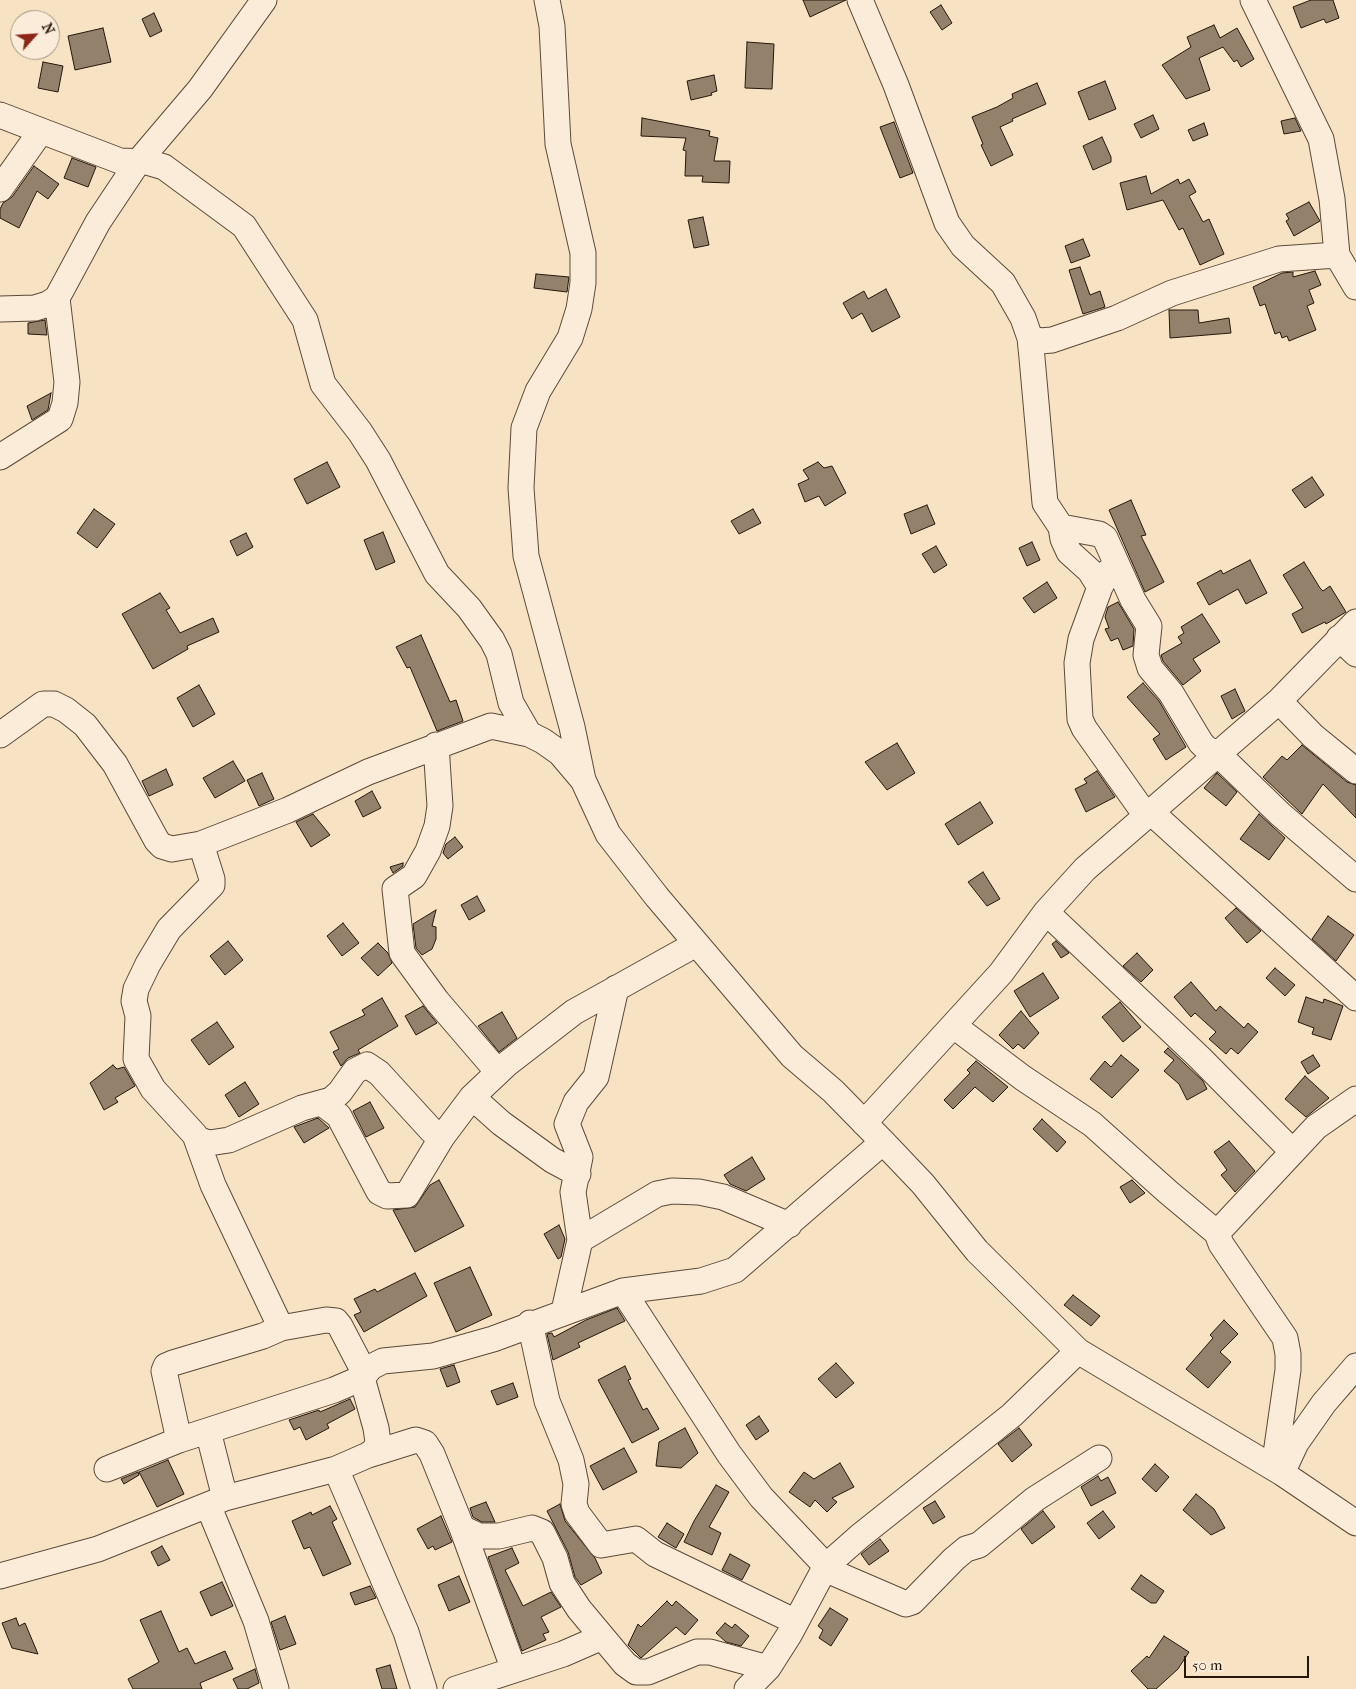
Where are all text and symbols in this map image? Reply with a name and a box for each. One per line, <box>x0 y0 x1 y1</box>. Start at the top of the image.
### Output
north arrow <box>10 10 60 60</box>
text: N <box>38 20 58 37</box>
scale bar <box>1186 1646 1311 1678</box>
text: 50 m <box>1192 1656 1222 1674</box>

